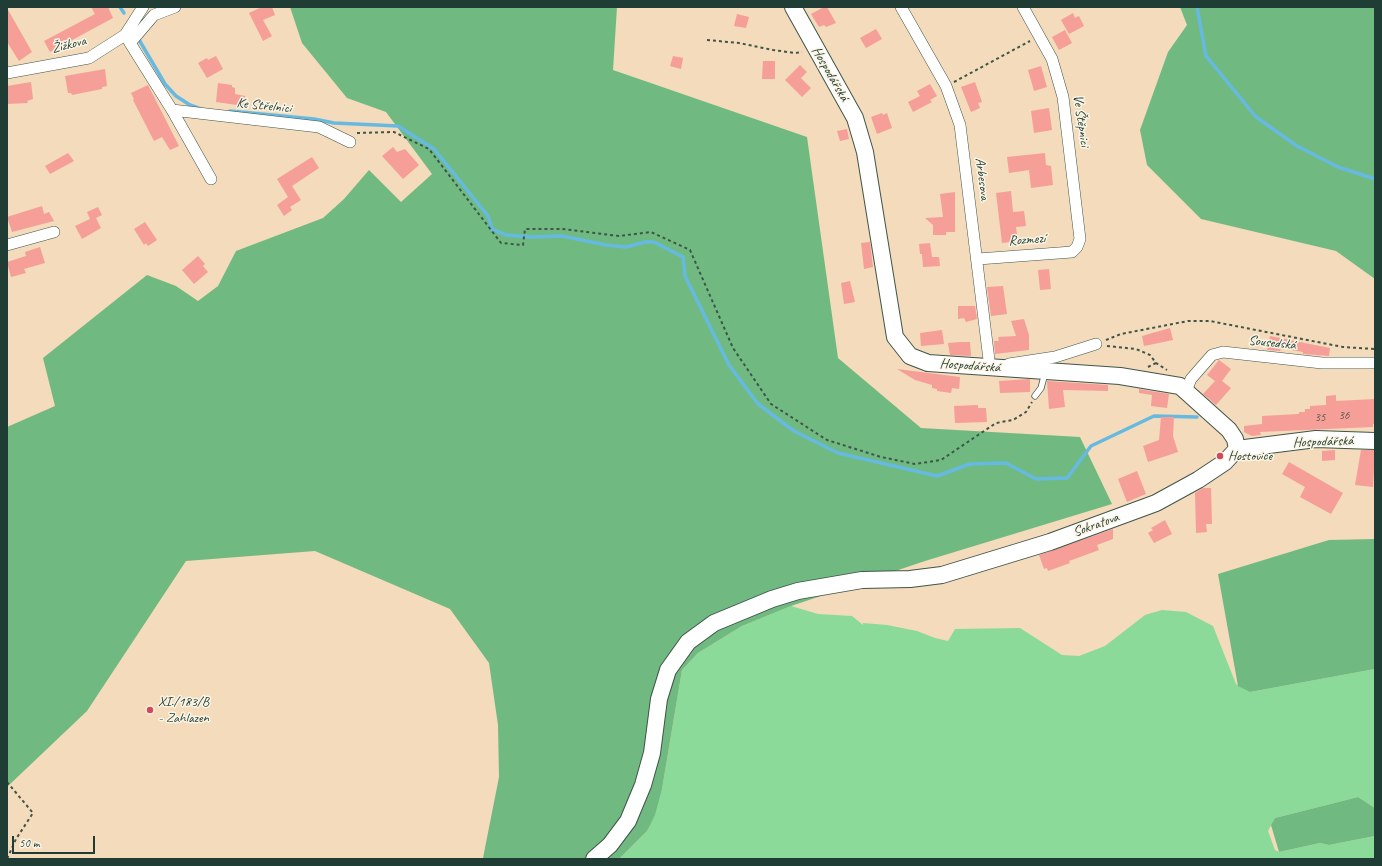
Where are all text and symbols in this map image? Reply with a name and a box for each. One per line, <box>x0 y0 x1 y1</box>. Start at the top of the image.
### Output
street label: Žižkova <box>50 33 88 57</box>
street label: Hospodářská <box>808 44 852 104</box>
street label: Ve Štěpnici <box>1069 94 1093 148</box>
street label: Ke Střelnici <box>236 95 292 117</box>
street label: Arbesova <box>971 157 993 201</box>
street label: Rozmezí <box>1008 230 1046 250</box>
street label: Sousedská <box>1247 332 1297 354</box>
street label: Hospodářská <box>939 356 1001 376</box>
house number: 36 <box>1339 409 1349 423</box>
house number: 35 <box>1315 411 1325 425</box>
street label: Hospodářská <box>1292 433 1354 451</box>
place label: Hostovice <box>1228 448 1272 464</box>
marker: Hostovice <box>1215 451 1225 461</box>
street label: Sokratova <box>1071 509 1121 541</box>
place label: XI./183/B - Zahlazen <box>158 694 209 726</box>
marker: XI./183/B - Zahlazen <box>145 705 155 715</box>
scale bar <box>14 828 97 854</box>
text: 50 m <box>19 835 39 851</box>

